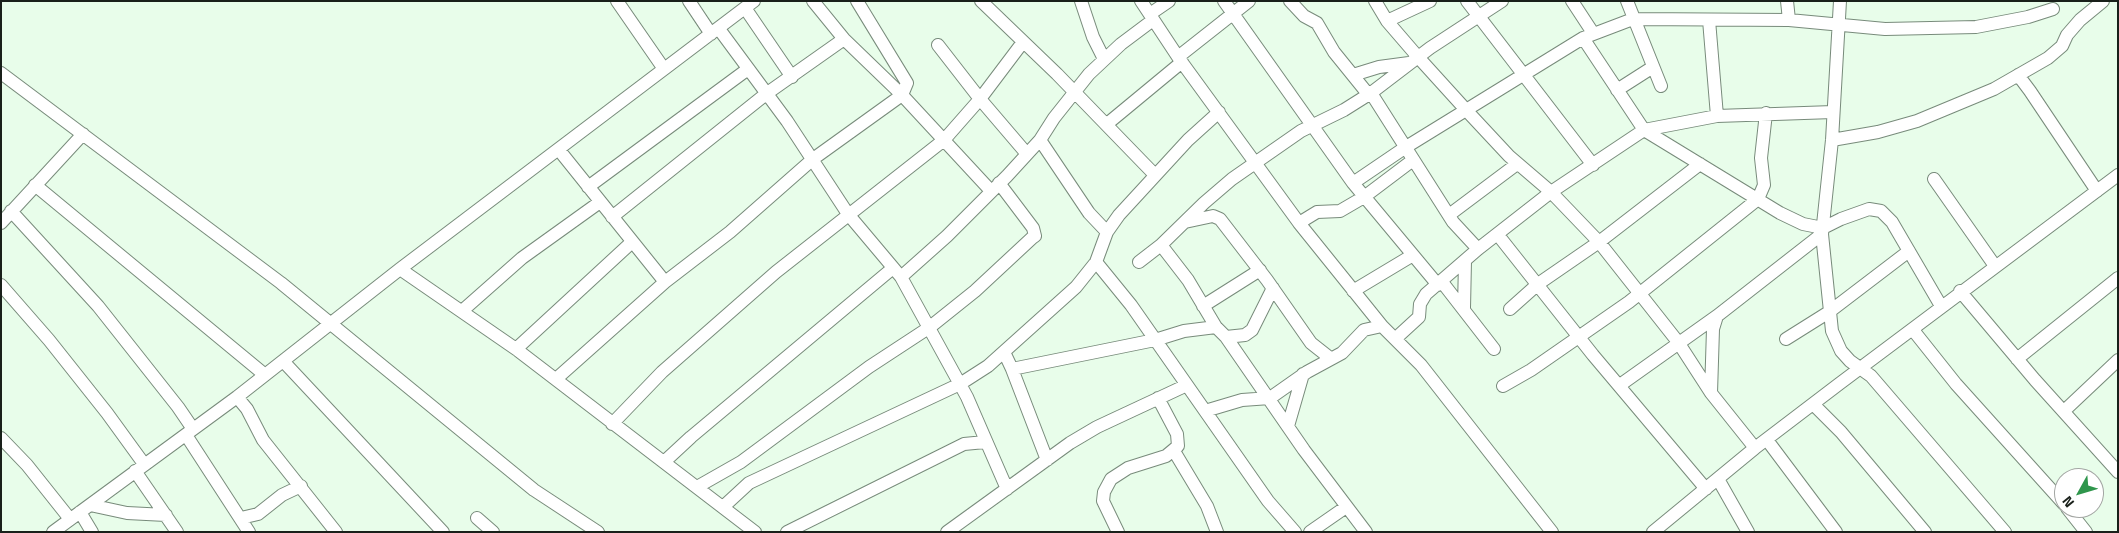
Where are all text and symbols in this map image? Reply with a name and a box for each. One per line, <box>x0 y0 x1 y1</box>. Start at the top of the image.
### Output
north arrow <box>2054 468 2104 518</box>
text: N <box>2057 492 2079 513</box>

